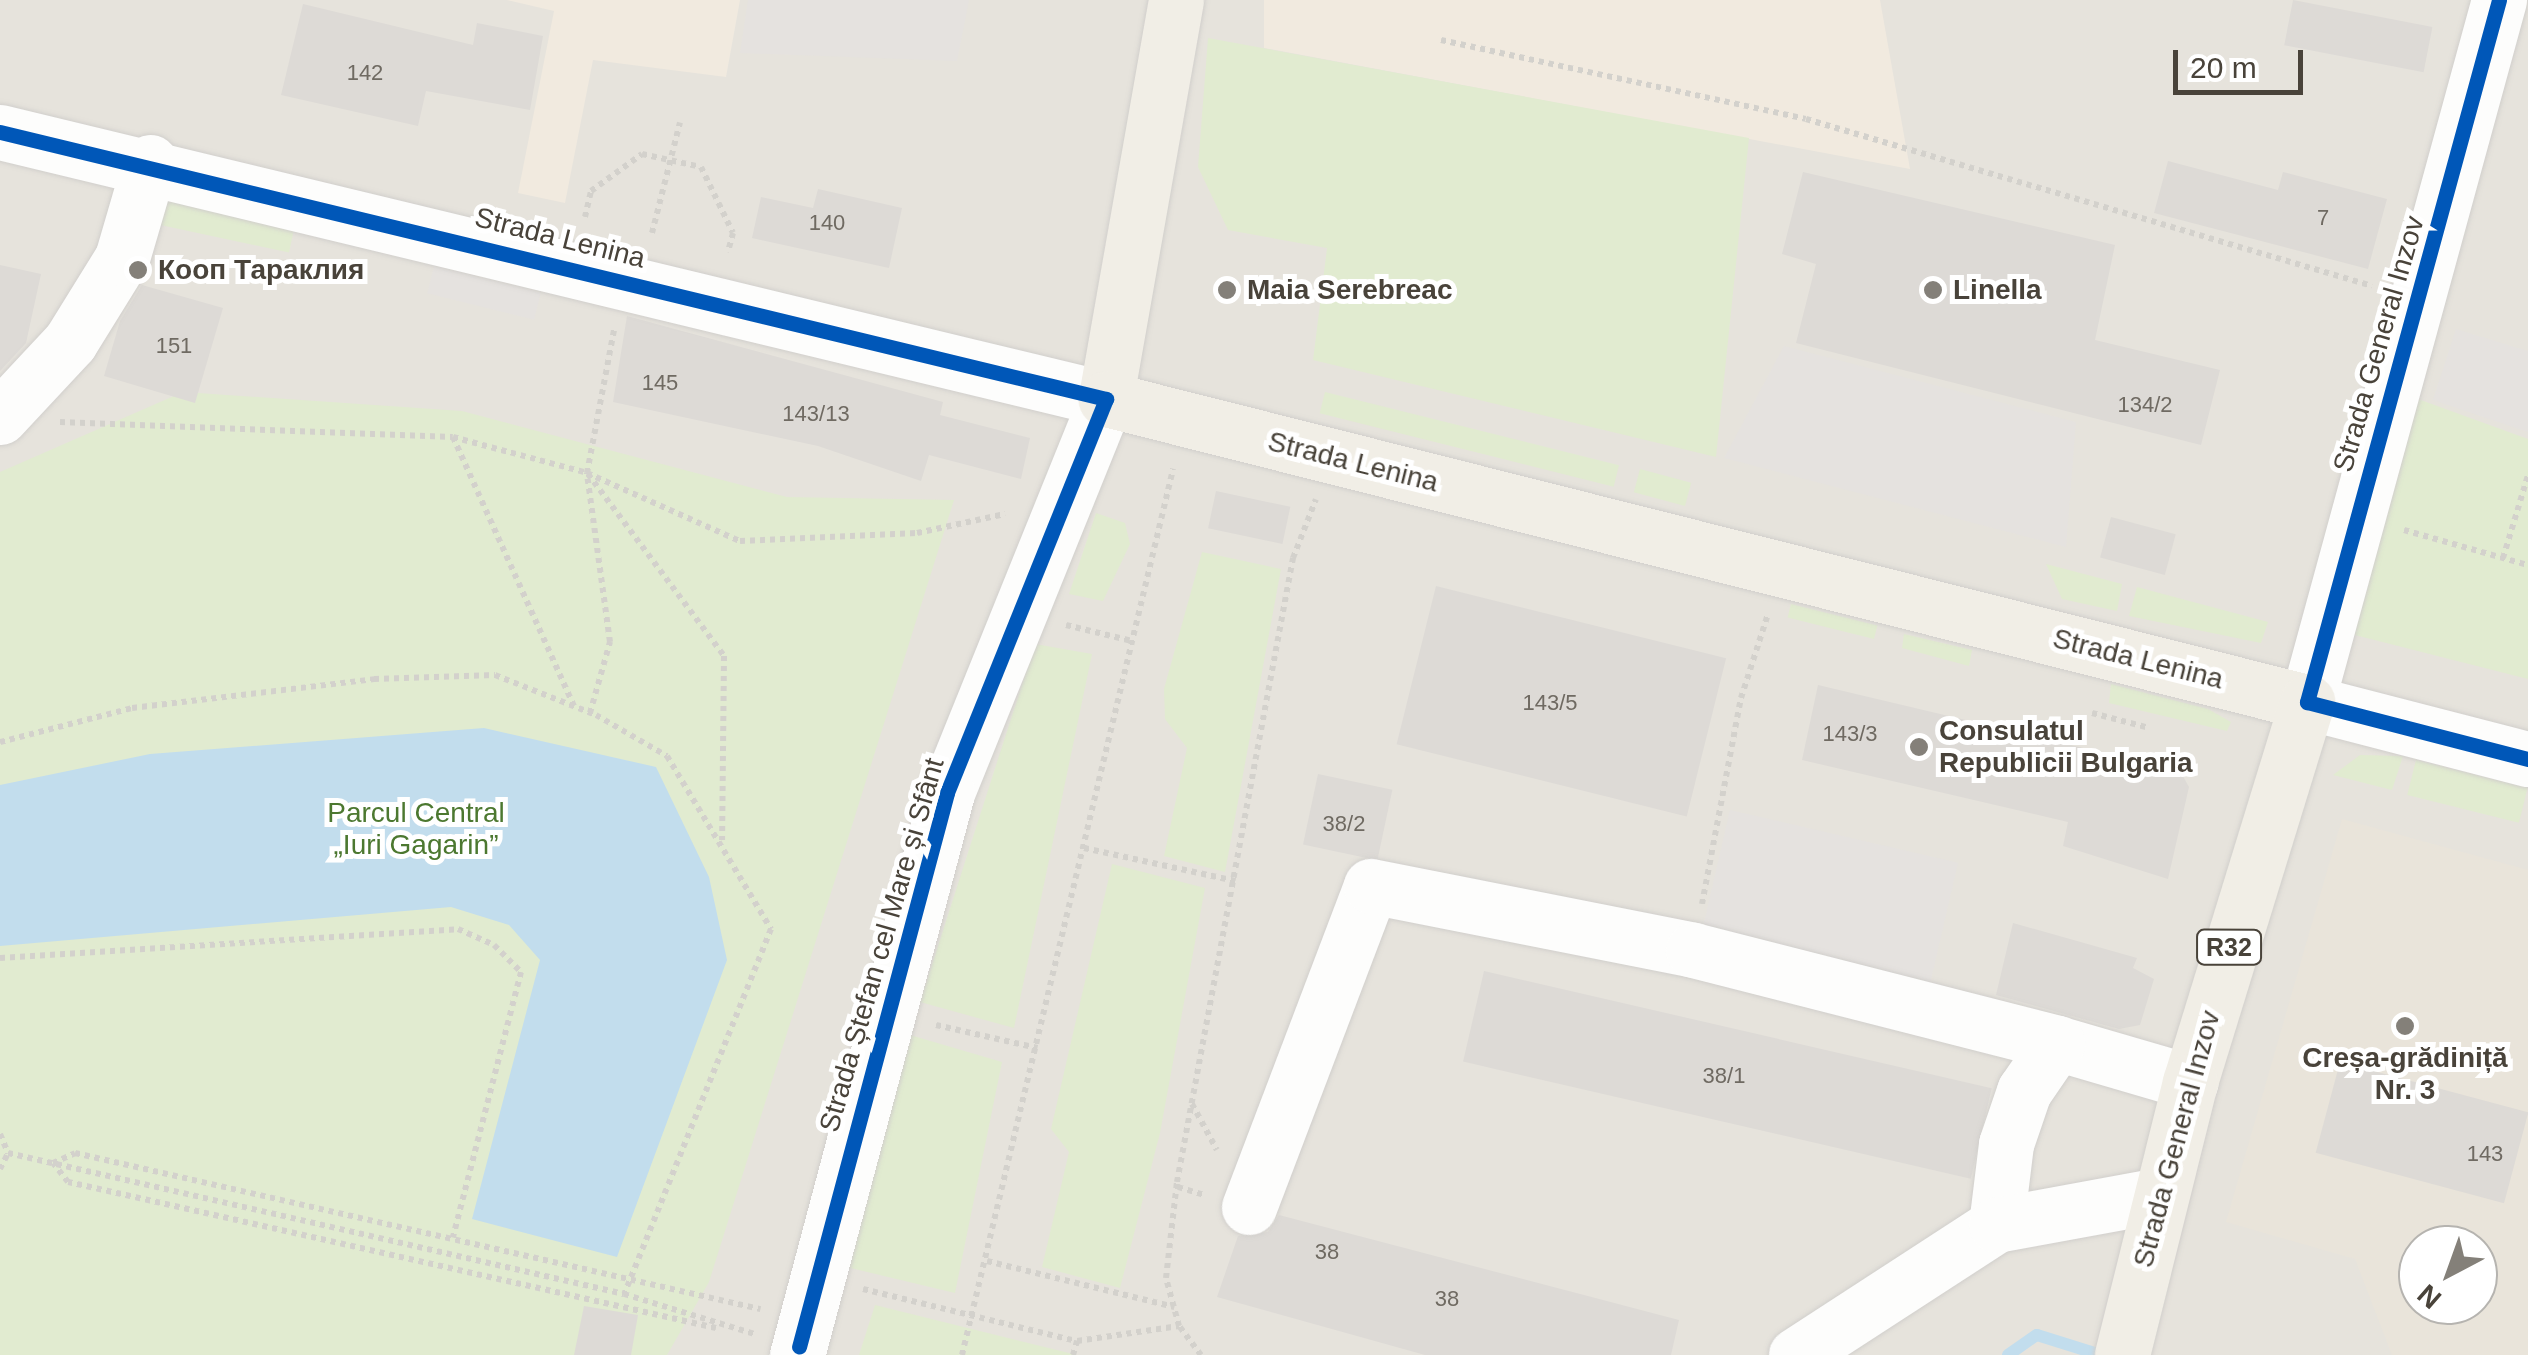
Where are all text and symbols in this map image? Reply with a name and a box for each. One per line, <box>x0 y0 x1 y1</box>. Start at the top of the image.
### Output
scale bar <box>2178 30 2308 92</box>
text: 20 m <box>2190 51 2257 84</box>
house number: 142 <box>347 60 383 86</box>
street label: Strada Lenina <box>471 201 649 275</box>
house number: 7 <box>2317 205 2329 231</box>
house number: 140 <box>809 210 845 236</box>
street label: Strada General Inzov <box>2326 212 2432 476</box>
place label: Кооп Тараклия <box>158 253 364 287</box>
marker: Кооп Тараклия <box>127 259 149 281</box>
place label: Maia Serebreac <box>1247 273 1452 307</box>
place label: Linella <box>1953 273 2042 307</box>
marker: Maia Serebreac <box>1216 279 1238 301</box>
marker: Linella <box>1922 279 1944 301</box>
house number: 151 <box>156 333 192 359</box>
house number: 145 <box>642 370 678 396</box>
house number: 134/2 <box>2117 392 2173 418</box>
house number: 143/13 <box>782 401 850 427</box>
street label: Strada Lenina <box>1264 425 1442 499</box>
street label: Strada Lenina <box>2049 622 2227 696</box>
house number: 143/5 <box>1522 690 1578 716</box>
place label: Consulatul Republicii Bulgaria <box>1939 714 2193 780</box>
house number: 143/3 <box>1822 721 1878 747</box>
marker: Consulatul Republicii Bulgaria <box>1908 736 1930 758</box>
street label: Strada Ștefan cel Mare și Sfânt <box>812 754 952 1136</box>
park label: Parcul Central „Iuri Gagarin” <box>327 796 505 862</box>
house number: 38/2 <box>1323 811 1365 837</box>
road number: R32 <box>2194 927 2264 967</box>
street label: Strada General Inzov <box>2127 1007 2227 1271</box>
marker: Creșa-grădiniță Nr. 3 <box>2394 1015 2416 1037</box>
place label: Creșa-grădiniță Nr. 3 <box>2302 1041 2508 1107</box>
house number: 38/1 <box>1703 1063 1745 1089</box>
house number: 143 <box>2467 1141 2503 1167</box>
north arrow <box>2398 1225 2498 1325</box>
house number: 38 <box>1315 1239 1339 1265</box>
text: N <box>2412 1278 2447 1315</box>
house number: 38 <box>1435 1286 1459 1312</box>

